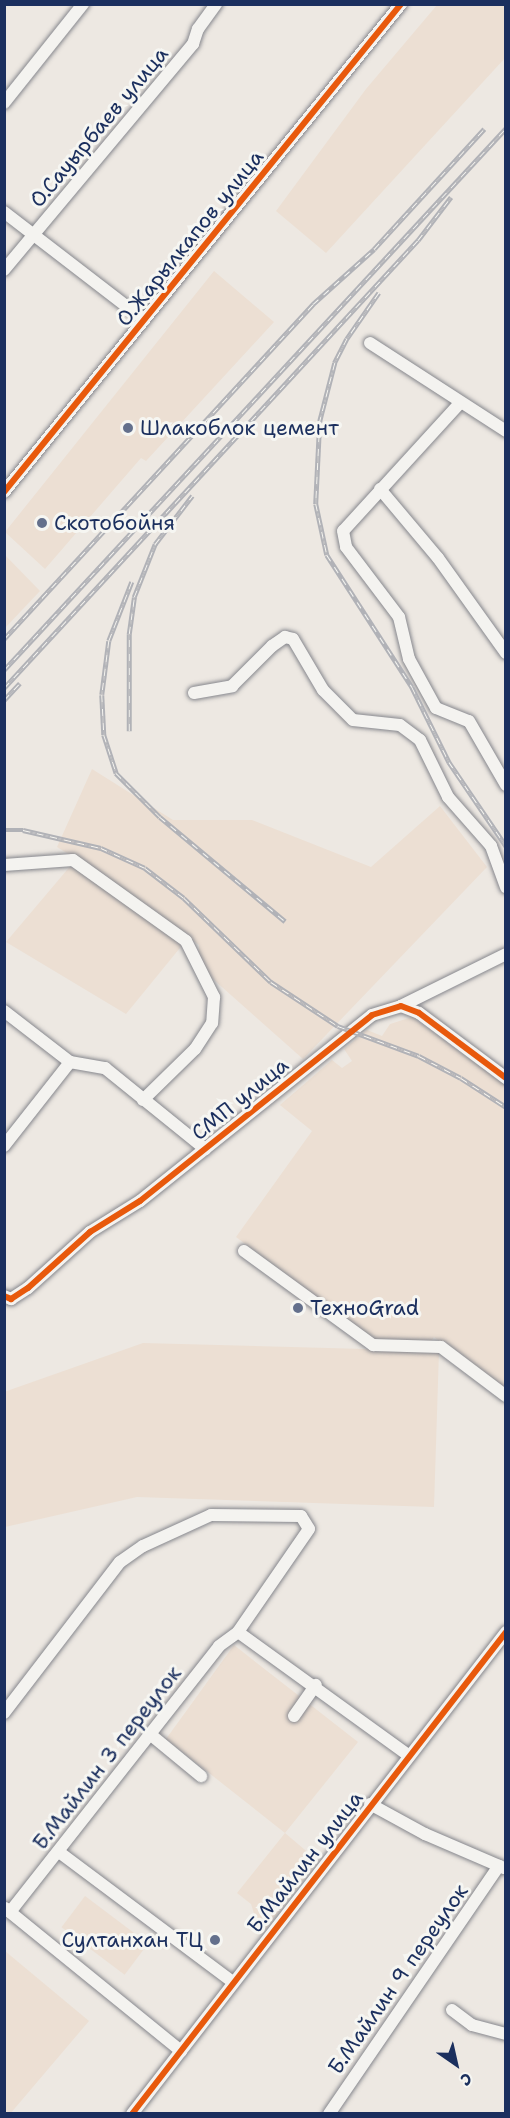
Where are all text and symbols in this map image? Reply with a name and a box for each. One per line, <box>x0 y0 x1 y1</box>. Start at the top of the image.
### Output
street label: О.Сауырбаев улица <box>24 42 174 212</box>
street label: О.Жарылкапов улица <box>111 145 269 331</box>
place label: Шлакоблок цемент <box>140 415 339 441</box>
marker: Шлакоблок цемент <box>121 421 135 435</box>
place label: Скотобойня <box>54 510 175 536</box>
marker: Скотобойня <box>35 516 49 530</box>
street label: СМП улица <box>186 1052 294 1146</box>
place label: ТехноGrad <box>310 1295 419 1321</box>
marker: ТехноGrad <box>291 1301 305 1315</box>
street label: Б.Майлин 3 переулок <box>27 1661 187 1855</box>
street label: Б.Майлин улица <box>242 1786 368 1938</box>
street label: Б.Майлин 9 переулок <box>323 1879 473 2079</box>
place label: Султанхан ТЦ <box>61 1927 203 1953</box>
marker: Султанхан ТЦ <box>208 1933 222 1947</box>
north arrow <box>426 2034 486 2094</box>
text: С <box>456 2068 476 2091</box>

